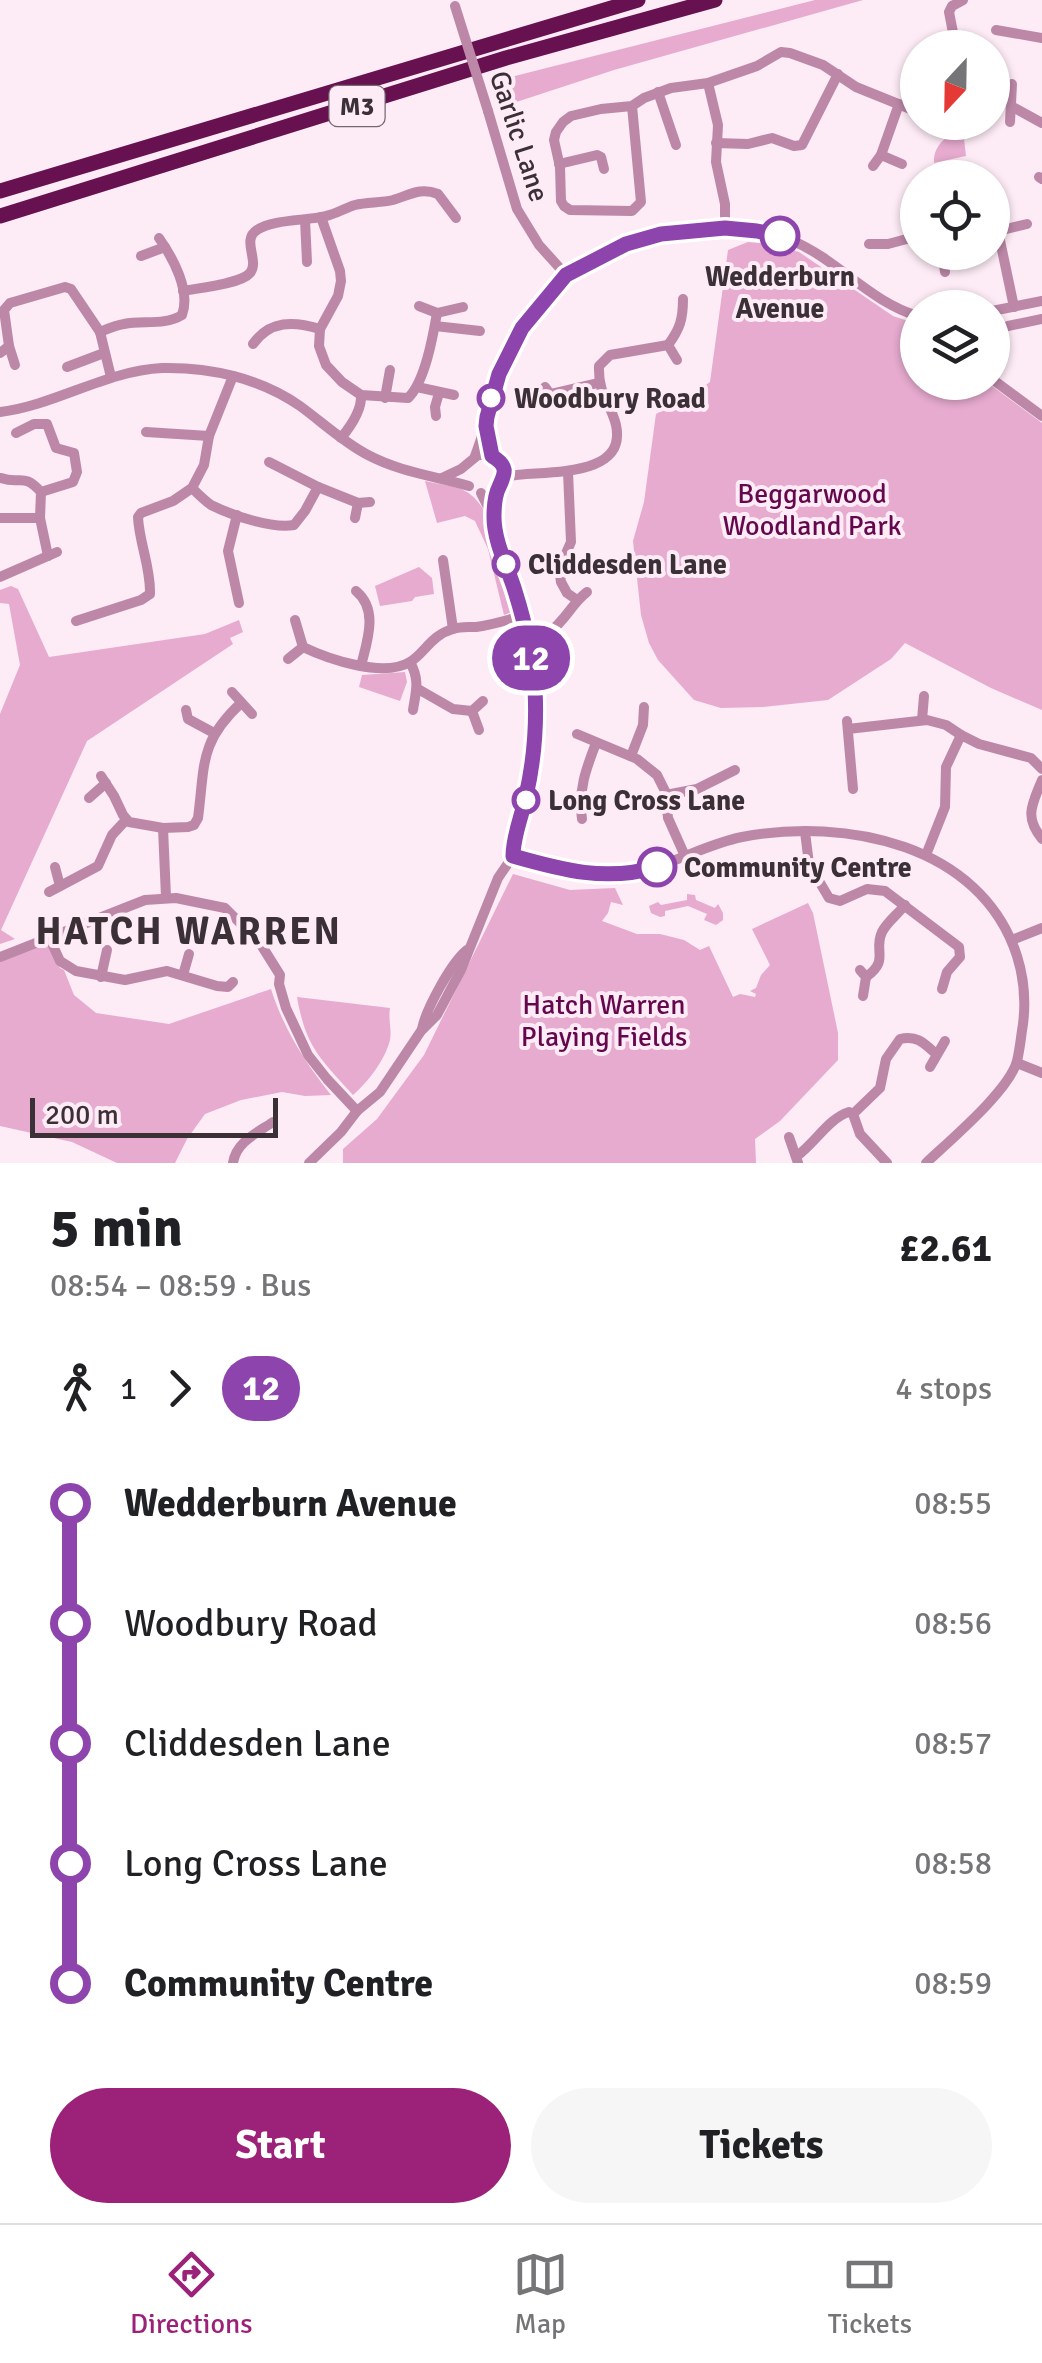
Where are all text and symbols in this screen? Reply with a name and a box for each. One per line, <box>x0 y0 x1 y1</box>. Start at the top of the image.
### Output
north arrow <box>900 30 1010 140</box>
map controls <box>900 30 1010 400</box>
street label: Garlic Lane <box>482 67 556 206</box>
road number: M3 <box>330 86 384 126</box>
button: locate <box>900 160 1010 270</box>
marker: Wedderburn Avenue <box>761 217 799 255</box>
place label: Wedderburn Avenue <box>705 260 855 326</box>
button: layers <box>900 290 1010 400</box>
place label: Woodbury Road <box>514 382 706 416</box>
marker: Woodbury Road <box>478 385 504 411</box>
park label: Beggarwood Woodland Park <box>722 477 902 543</box>
place label: Cliddesden Lane <box>528 548 727 582</box>
marker: Cliddesden Lane <box>493 551 519 577</box>
line badge: 12 <box>486 626 576 690</box>
text: 12 <box>512 637 550 680</box>
place label: Long Cross Lane <box>548 784 745 818</box>
marker: Long Cross Lane <box>513 787 539 813</box>
marker: Community Centre <box>638 848 676 886</box>
place label: Community Centre <box>684 851 912 885</box>
district label: HATCH WARREN <box>36 908 342 955</box>
park label: Hatch Warren Playing Fields <box>521 988 687 1054</box>
scale bar <box>30 1093 278 1138</box>
text: 200 m <box>45 1098 119 1132</box>
text: 5 min <box>50 1194 183 1262</box>
text: £2.61 <box>899 1225 992 1272</box>
text: 08:54 – 08:59 · Bus <box>50 1266 311 1305</box>
icon: walk <box>50 1361 105 1416</box>
icon: forward <box>152 1361 207 1416</box>
text: 12 <box>242 1367 280 1410</box>
text: 1 <box>120 1369 137 1408</box>
text: 4 stops <box>895 1369 992 1408</box>
text: Wedderburn Avenue <box>124 1480 457 1527</box>
text: 08:55 <box>914 1484 992 1523</box>
text: Woodbury Road <box>124 1600 378 1647</box>
text: 08:56 <box>914 1604 992 1643</box>
text: Cliddesden Lane <box>124 1720 391 1767</box>
text: 08:57 <box>914 1724 992 1763</box>
text: Long Cross Lane <box>124 1840 388 1887</box>
text: 08:58 <box>914 1844 992 1883</box>
text: Community Centre <box>124 1960 433 2007</box>
text: 08:59 <box>914 1964 992 2003</box>
button: Start <box>50 2088 511 2203</box>
button: Tickets <box>531 2088 992 2203</box>
tab: Directions <box>130 2247 252 2341</box>
tab: Map <box>513 2247 568 2341</box>
tab: Tickets <box>828 2247 912 2341</box>

